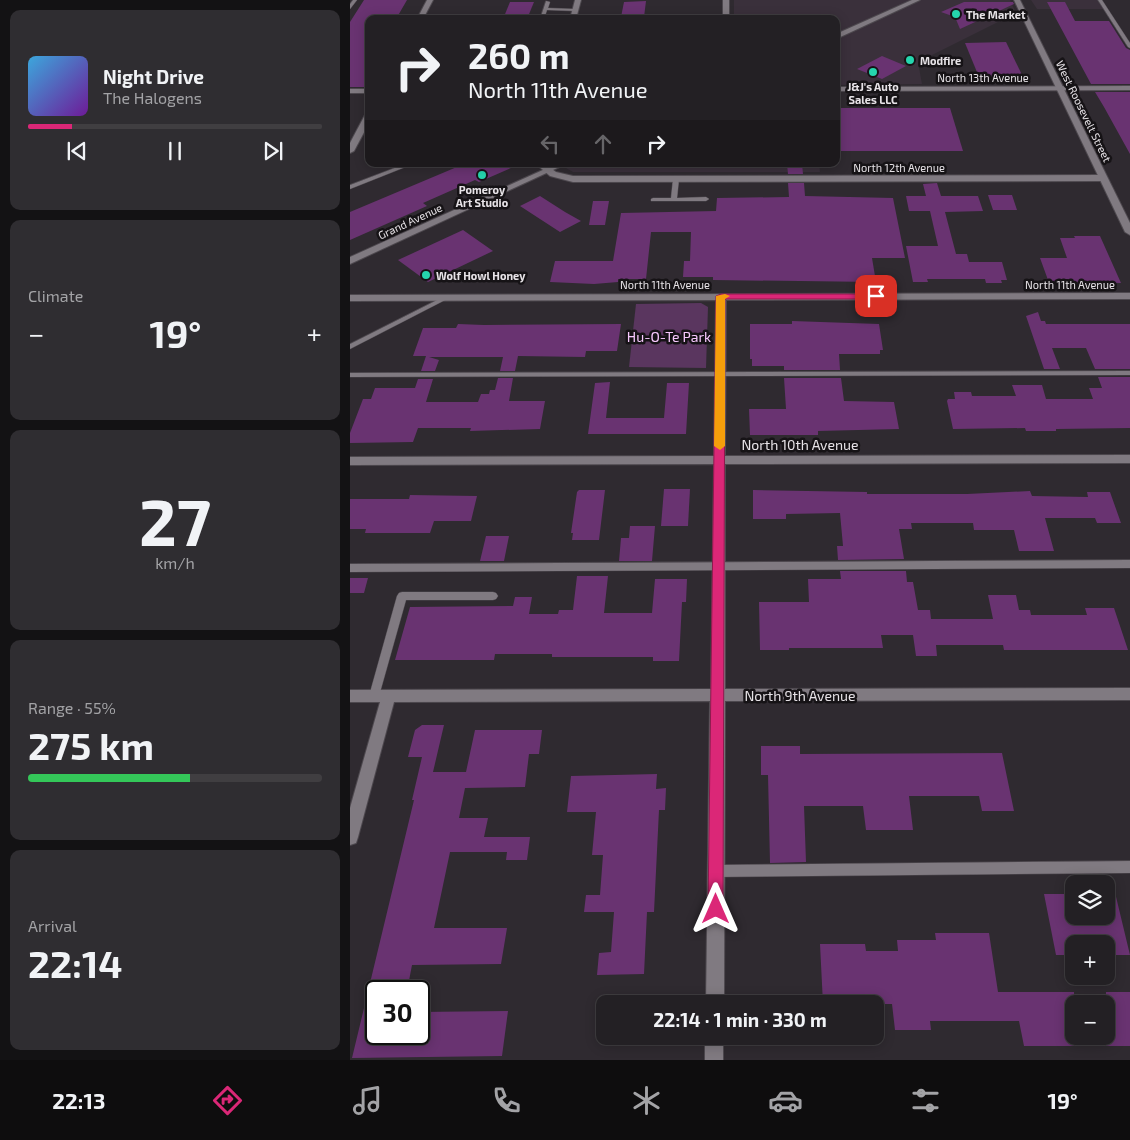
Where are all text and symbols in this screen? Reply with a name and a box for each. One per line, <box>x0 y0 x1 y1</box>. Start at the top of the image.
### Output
marker: The Market <box>950 8 962 20</box>
place label: The Market <box>966 8 1026 21</box>
text: 260 m <box>468 34 569 76</box>
icon: right <box>385 35 450 100</box>
marker: Modfire <box>904 54 916 66</box>
place label: Modfire <box>920 54 961 67</box>
street label: West Roosevelt Street <box>1054 58 1114 164</box>
text: Night Drive <box>103 65 204 88</box>
marker: J&J's Auto Sales LLC <box>867 66 879 78</box>
street label: North 13th Avenue <box>937 71 1029 84</box>
text: North 11th Avenue <box>468 76 648 102</box>
place label: J&J's Auto Sales LLC <box>847 80 899 106</box>
text: The Halogens <box>103 88 202 107</box>
icon: left <box>536 130 564 158</box>
icon: ahead <box>589 130 617 158</box>
icon: right <box>642 130 670 158</box>
icon: previous <box>63 137 91 165</box>
icon: pause <box>161 137 189 165</box>
icon: next <box>259 137 287 165</box>
street label: North 12th Avenue <box>853 161 945 174</box>
marker: Pomeroy Art Studio <box>476 169 488 181</box>
place label: Pomeroy Art Studio <box>456 183 509 209</box>
street label: Grand Avenue <box>376 200 444 241</box>
marker: Wolf Howl Honey <box>420 269 432 281</box>
place label: Wolf Howl Honey <box>436 269 526 283</box>
pin <box>855 275 897 317</box>
street label: North 11th Avenue <box>620 278 710 291</box>
street label: North 11th Avenue <box>1025 278 1115 291</box>
icon: arrive <box>862 282 890 310</box>
text: Climate <box>28 286 83 305</box>
text: 19° <box>150 310 201 356</box>
text: − <box>28 316 44 350</box>
text: + <box>307 316 322 350</box>
park label: Hu-O-Te Park <box>627 328 711 345</box>
street label: North 10th Avenue <box>741 436 859 453</box>
text: 27 <box>139 481 211 559</box>
text: km/h <box>155 553 195 572</box>
street label: North 9th Avenue <box>744 687 856 704</box>
text: Range · 55% <box>28 698 116 717</box>
text: 275 km <box>28 722 154 768</box>
map controls <box>1065 875 1115 1045</box>
button: layers <box>1065 875 1115 925</box>
position arrow <box>689 882 741 934</box>
text: Arrival <box>28 916 77 935</box>
button: + <box>1065 935 1115 985</box>
text: 22:14 <box>28 940 123 986</box>
speed limit sign: 30 <box>365 980 430 1045</box>
button: − <box>1065 995 1115 1045</box>
text: 22:14 · 1 min · 330 m <box>653 1008 827 1031</box>
icon: directions <box>210 1083 245 1118</box>
icon: music <box>350 1083 385 1118</box>
icon: phone <box>489 1083 524 1118</box>
icon: climate <box>629 1083 664 1118</box>
icon: car <box>768 1083 803 1118</box>
icon: filters <box>908 1083 943 1118</box>
text: 22:13 <box>52 1087 105 1113</box>
text: 19° <box>1048 1087 1078 1113</box>

